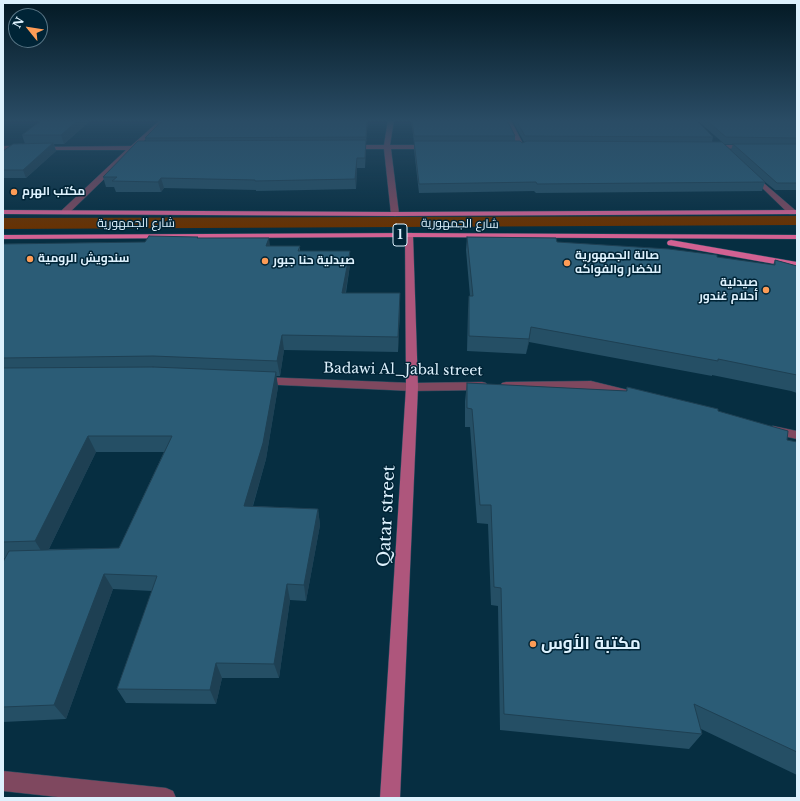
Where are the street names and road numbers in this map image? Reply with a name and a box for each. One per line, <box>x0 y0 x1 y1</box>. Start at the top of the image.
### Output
street label: شارع الجمهورية <box>421 216 499 232</box>
street label: شارع الجمهورية <box>97 217 175 231</box>
road number: 1 <box>393 224 407 246</box>
street label: Badawi Al_Jabal street <box>323 360 483 380</box>
street label: Qatar street <box>374 464 400 568</box>

